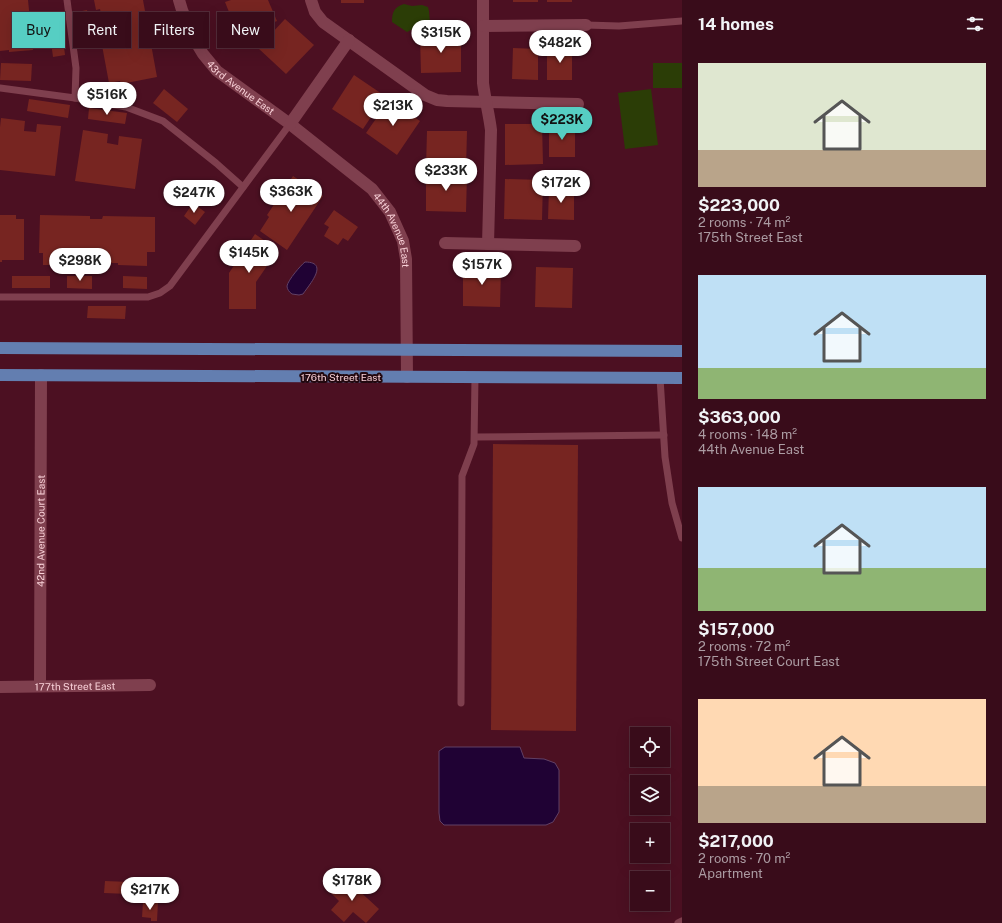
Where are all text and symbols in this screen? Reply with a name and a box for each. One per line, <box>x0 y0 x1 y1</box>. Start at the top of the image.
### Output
chip: Buy <box>12 12 65 48</box>
chip: Rent <box>73 12 131 48</box>
chip: Filters <box>139 12 209 48</box>
chip: New <box>217 12 274 48</box>
icon: filters <box>964 13 986 35</box>
text: 14 homes <box>698 14 774 34</box>
pin: $315K <box>413 20 469 54</box>
text: $315K <box>420 25 462 40</box>
pin: $482K <box>532 30 588 64</box>
text: $482K <box>538 35 582 50</box>
street label: 43rd Avenue East <box>204 58 277 117</box>
pin: $516K <box>79 82 135 116</box>
text: $516K <box>86 87 128 102</box>
icon: home <box>806 89 878 161</box>
pin: $213K <box>365 93 421 127</box>
text: $213K <box>373 98 413 113</box>
pin: $223K <box>534 107 590 141</box>
text: $223K <box>540 112 584 127</box>
pin: $233K <box>418 158 474 192</box>
text: $233K <box>424 163 468 178</box>
pin: $172K <box>533 170 589 204</box>
text: $172K <box>541 175 581 190</box>
pin: $363K <box>263 179 319 213</box>
pin: $247K <box>166 180 222 214</box>
text: $363K <box>269 184 313 199</box>
text: $247K <box>172 185 216 200</box>
street label: 44th Avenue East <box>371 190 412 268</box>
text: $223,000 <box>698 195 780 215</box>
text: 2 rooms · 74 m² <box>698 215 790 230</box>
text: 175th Street East <box>698 230 803 245</box>
pin: $145K <box>221 240 277 274</box>
text: $145K <box>229 245 269 260</box>
pin: $298K <box>52 248 108 282</box>
pin: $157K <box>454 252 510 286</box>
text: $298K <box>58 253 102 268</box>
text: $157K <box>462 257 502 272</box>
icon: home <box>806 301 878 373</box>
street label: 176th Street East <box>301 371 381 383</box>
text: $363,000 <box>698 407 781 427</box>
text: 4 rooms · 148 m² <box>698 427 797 442</box>
text: 44th Avenue East <box>698 442 804 457</box>
street label: 42nd Avenue Court East <box>34 475 47 587</box>
icon: home <box>806 513 878 585</box>
text: $157,000 <box>698 619 775 639</box>
text: 2 rooms · 72 m² <box>698 639 790 654</box>
text: 175th Street Court East <box>698 654 840 669</box>
street label: 177th Street East <box>35 679 115 693</box>
icon: home <box>806 725 878 797</box>
map controls <box>630 727 670 911</box>
button: locate <box>630 727 670 767</box>
button: layers <box>630 775 670 815</box>
button: + <box>630 823 670 863</box>
text: $217,000 <box>698 831 774 851</box>
text: 2 rooms · 70 m² <box>698 851 790 866</box>
text: Apartment <box>698 866 763 881</box>
pin: $178K <box>324 868 380 902</box>
button: − <box>630 871 670 911</box>
text: $178K <box>332 873 372 888</box>
pin: $217K <box>122 877 178 911</box>
text: $217K <box>130 882 170 897</box>

